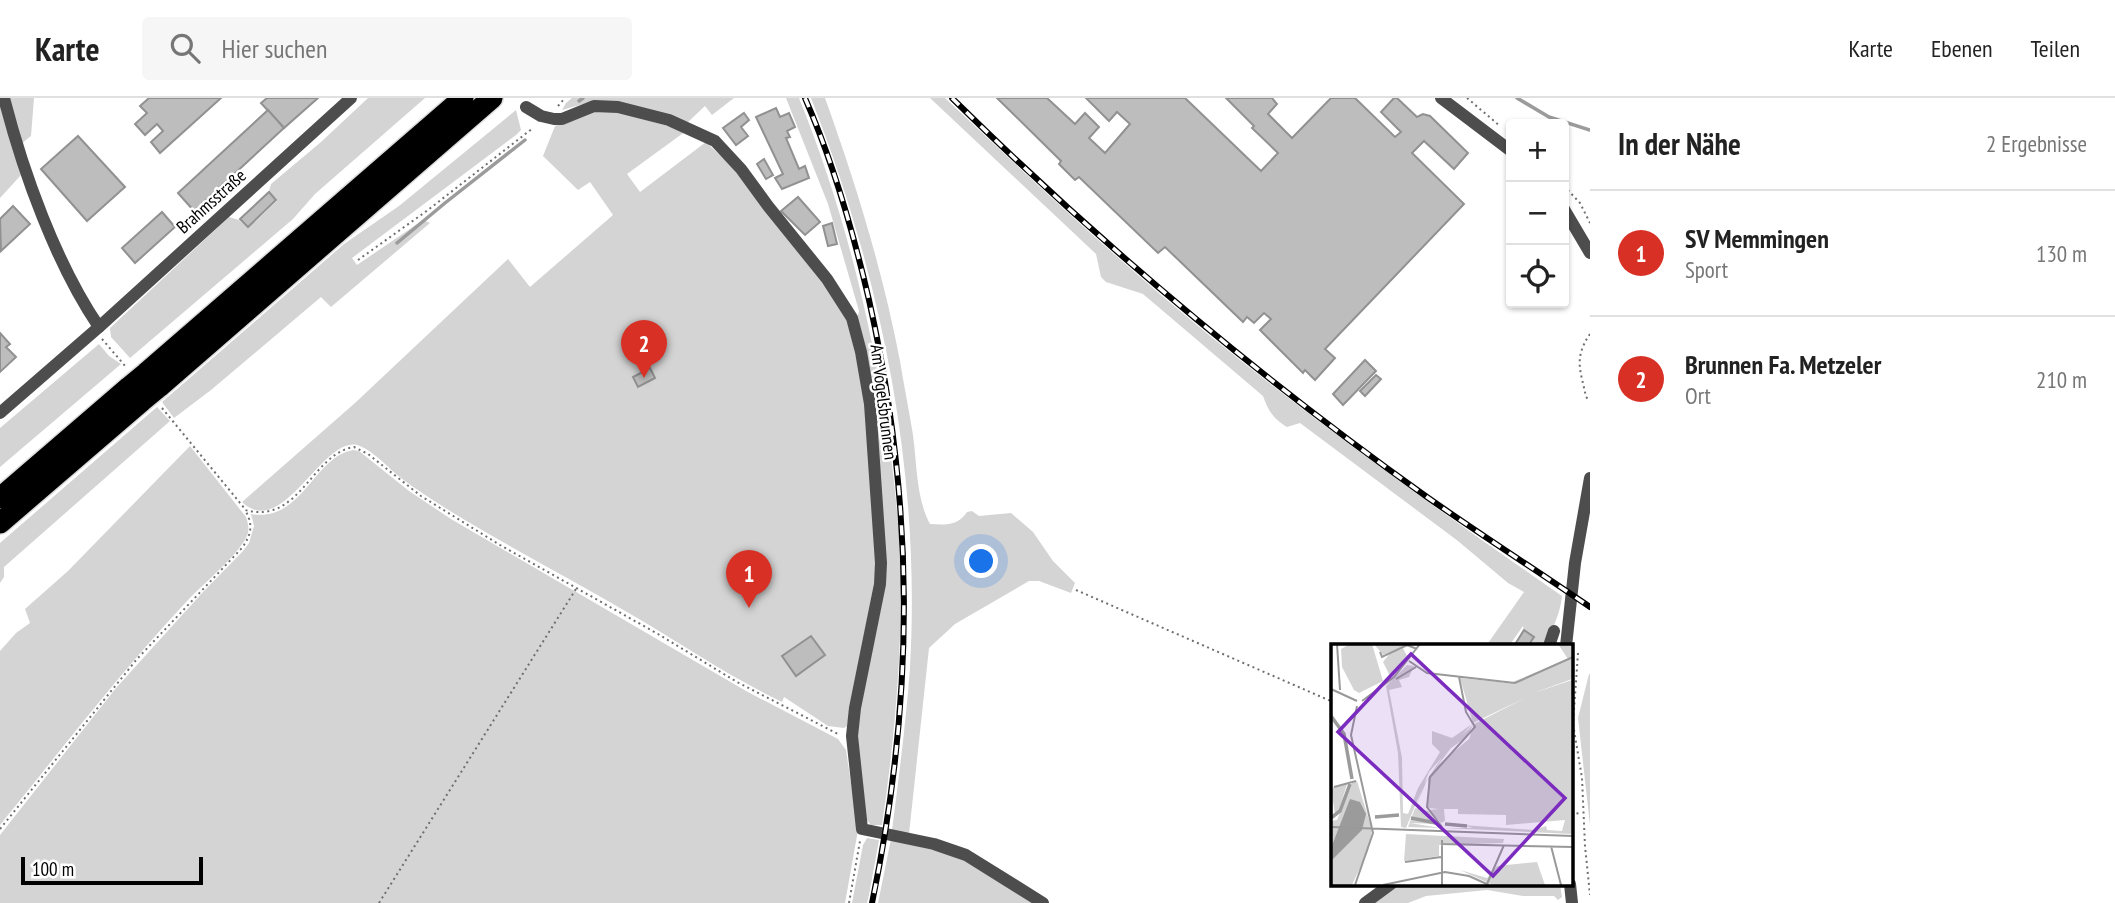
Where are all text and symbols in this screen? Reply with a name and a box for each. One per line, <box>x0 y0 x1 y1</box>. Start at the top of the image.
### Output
search box <box>142 17 632 80</box>
text: Karte <box>35 27 100 70</box>
icon: search <box>166 29 204 67</box>
text: Hier suchen <box>222 32 327 65</box>
text: Karte <box>1849 33 1893 64</box>
text: Ebenen <box>1931 33 1993 64</box>
text: Teilen <box>2031 33 2080 64</box>
map controls <box>1506 119 1569 308</box>
button: + <box>1506 119 1569 182</box>
text: In der Nähe <box>1618 124 1741 163</box>
text: 2 Ergebnisse <box>1986 129 2087 158</box>
street label: Brahmsstraße <box>171 164 251 238</box>
button: − <box>1506 182 1569 245</box>
text: SV Memmingen <box>1685 222 1829 255</box>
text: 1 <box>1636 239 1647 268</box>
text: 130 m <box>2036 239 2087 268</box>
button: locate <box>1506 245 1569 308</box>
text: Sport <box>1685 255 1728 284</box>
pin: 2 <box>621 320 667 378</box>
street label: Am Vogelsbrunnen <box>866 343 902 461</box>
text: Brunnen Fa. Metzeler <box>1685 348 1881 381</box>
text: 2 <box>1636 365 1647 394</box>
text: 210 m <box>2036 365 2087 394</box>
text: Ort <box>1685 381 1711 410</box>
your location <box>964 544 998 578</box>
pin: 1 <box>726 550 772 608</box>
inset map <box>1331 644 1573 886</box>
scale bar <box>21 854 203 886</box>
text: 100 m <box>32 857 74 881</box>

